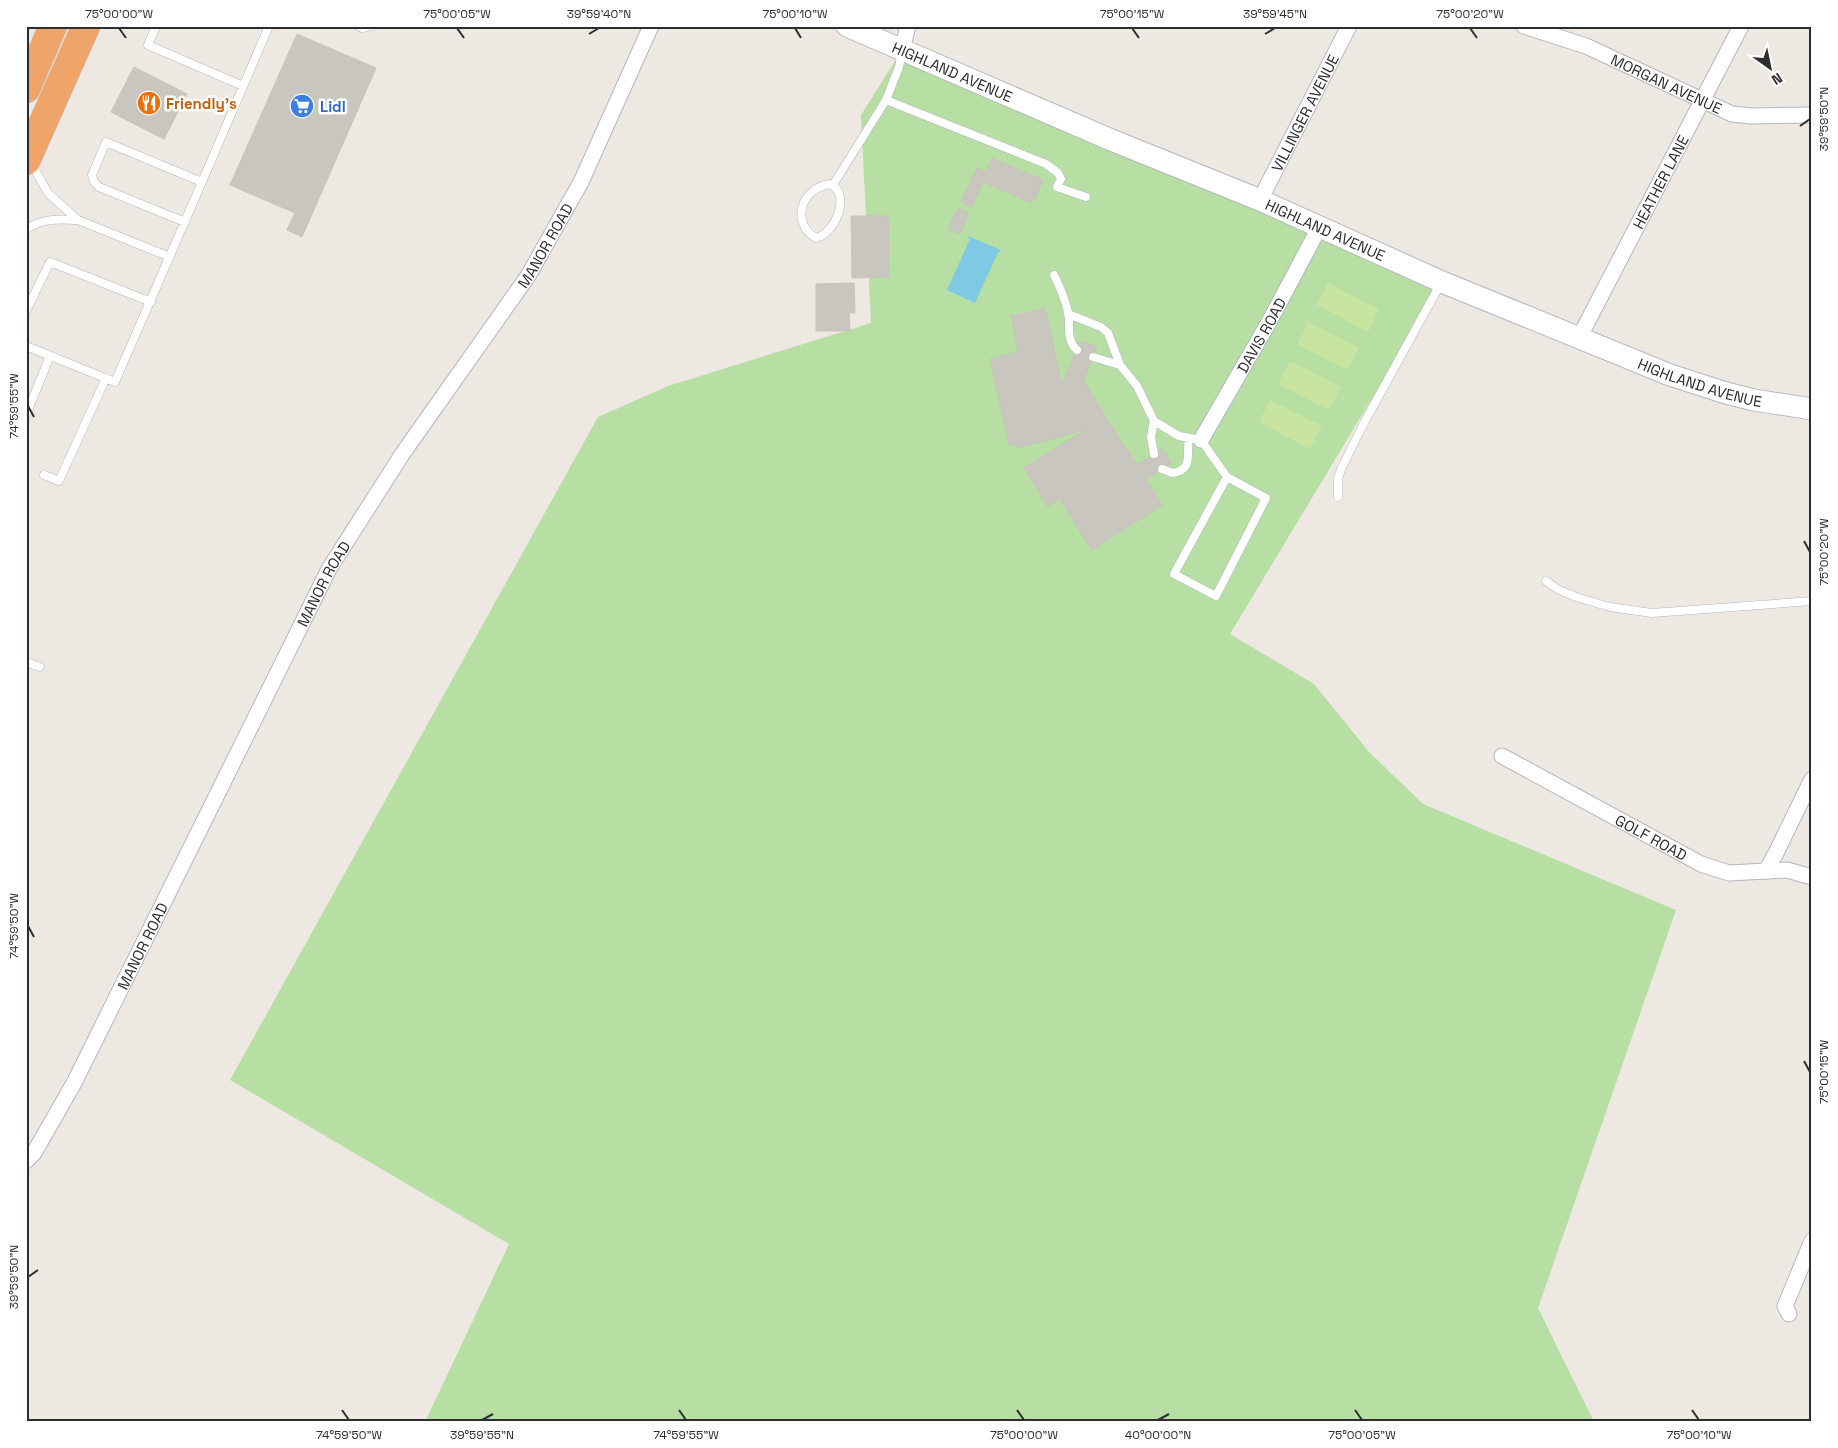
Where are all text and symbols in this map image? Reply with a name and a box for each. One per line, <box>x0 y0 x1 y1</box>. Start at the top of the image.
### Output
text: 75°00'00"W <box>85 6 153 22</box>
text: 75°00'05"W <box>423 6 491 22</box>
text: 39°59'40"N <box>567 6 631 22</box>
text: 75°00'10"W <box>762 6 828 22</box>
text: 75°00'15"W <box>1100 6 1165 22</box>
text: 39°59'45"N <box>1243 6 1307 22</box>
text: 75°00'20"W <box>1436 6 1504 22</box>
street label: HIGHLAND AVENUE <box>889 37 1016 106</box>
north arrow <box>1746 42 1796 92</box>
street label: MORGAN AVENUE <box>1608 50 1725 118</box>
street label: VILLINGER AVENUE <box>1267 51 1343 175</box>
text: N <box>1768 69 1786 89</box>
text: 39°59'50"N <box>1816 87 1832 151</box>
restaurant icon: Friendly's <box>136 90 162 116</box>
supermarket icon: Lidl <box>289 93 315 119</box>
place label: Friendly's <box>166 94 237 113</box>
place label: Lidl <box>320 97 346 116</box>
street label: HEATHER LANE <box>1628 132 1692 232</box>
street label: HIGHLAND AVENUE <box>1263 194 1388 265</box>
street label: MANOR ROAD <box>513 200 577 292</box>
street label: DAVIS ROAD <box>1232 294 1290 376</box>
street label: HIGHLAND AVENUE <box>1635 353 1763 411</box>
text: 74°59'55"W <box>6 373 22 439</box>
text: 75°00'20"W <box>1816 518 1832 586</box>
street label: MANOR ROAD <box>292 537 354 630</box>
street label: GOLF ROAD <box>1612 810 1691 864</box>
text: 74°59'50"W <box>6 892 22 959</box>
street label: MANOR ROAD <box>113 899 172 992</box>
text: 75°00'15"W <box>1816 1039 1832 1104</box>
text: 39°59'50"N <box>6 1245 22 1309</box>
text: 74°59'50"W <box>316 1427 383 1443</box>
text: 39°59'55"N <box>450 1427 514 1443</box>
text: 74°59'55"W <box>653 1427 719 1443</box>
text: 75°00'00"W <box>990 1427 1058 1443</box>
text: 40°00'00"N <box>1125 1427 1191 1443</box>
text: 75°00'05"W <box>1328 1427 1396 1443</box>
text: 75°00'10"W <box>1666 1427 1732 1443</box>

